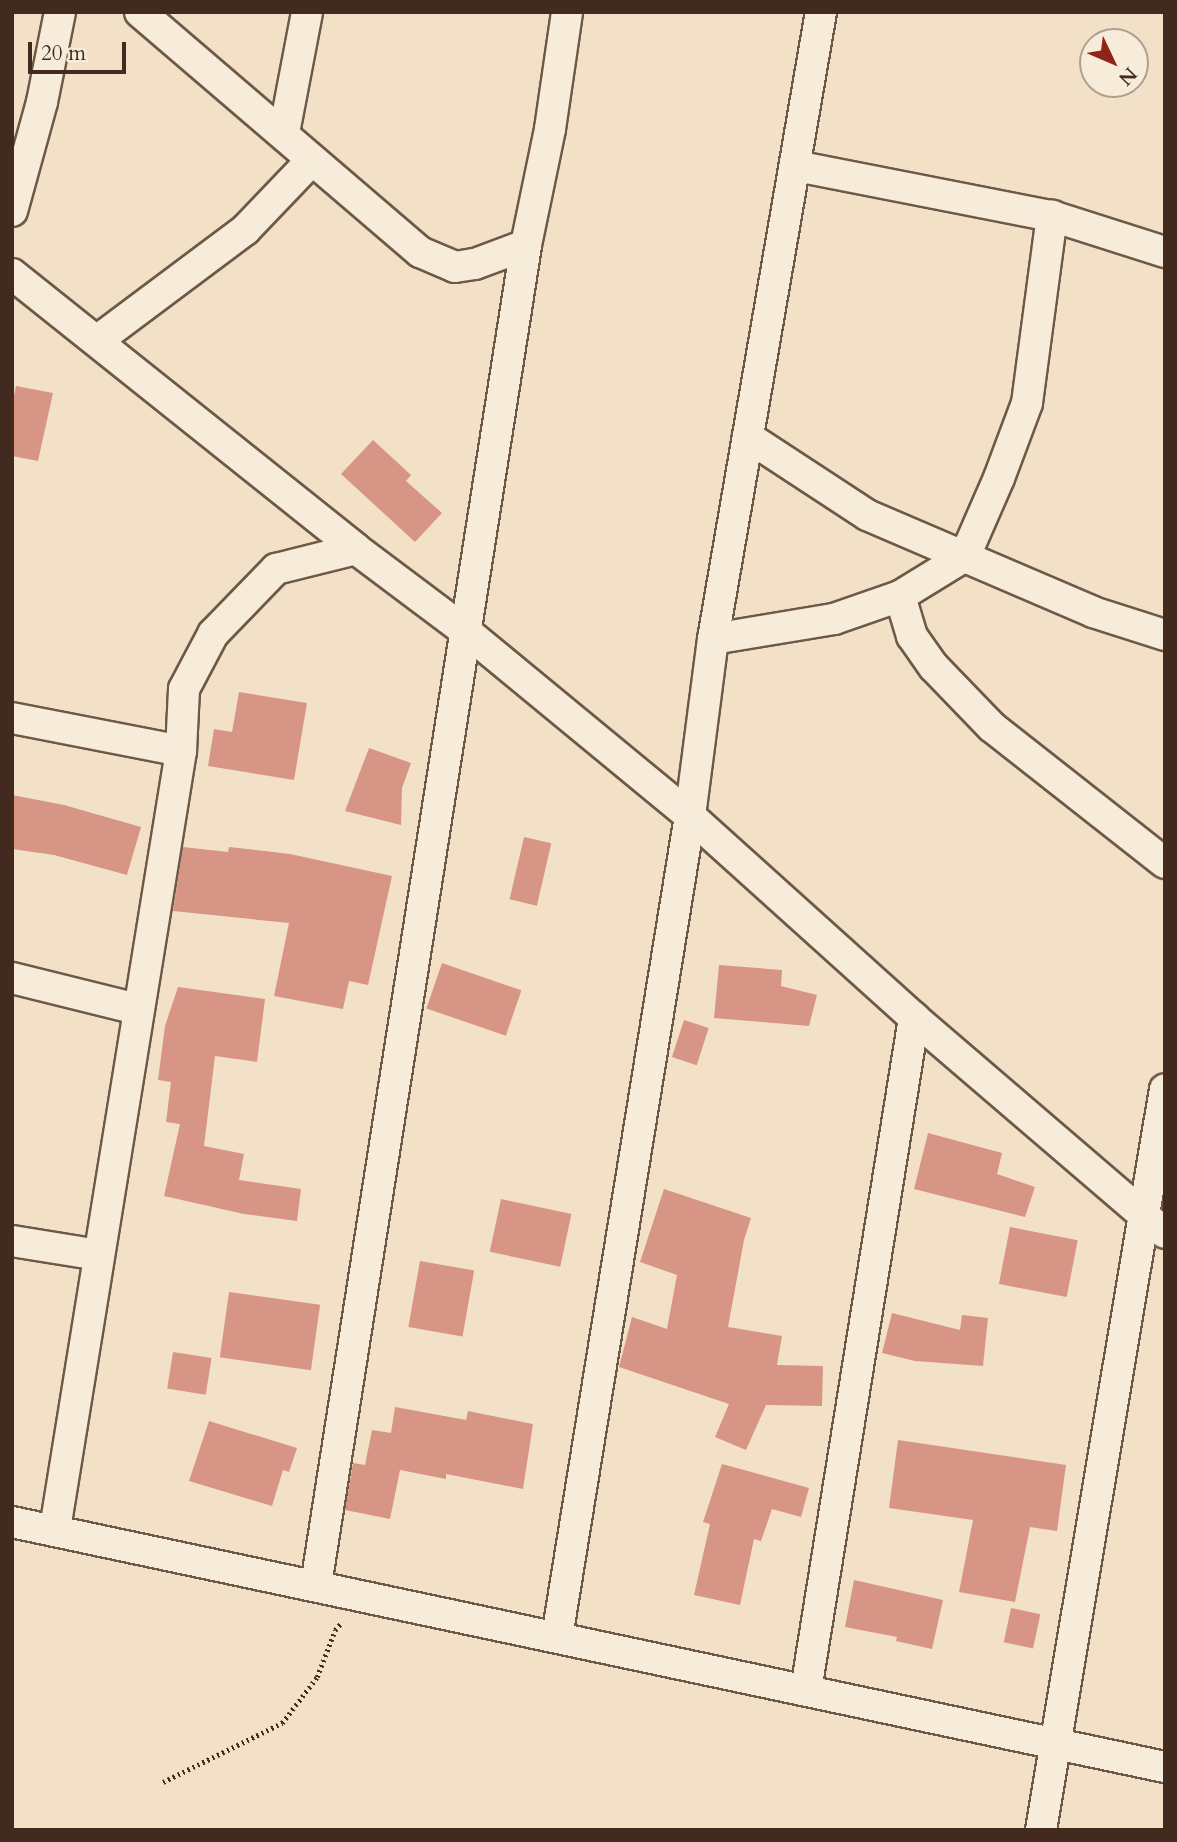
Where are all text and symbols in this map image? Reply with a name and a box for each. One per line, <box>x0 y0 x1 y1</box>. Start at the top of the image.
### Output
scale bar <box>32 28 130 72</box>
north arrow <box>1079 28 1149 98</box>
text: 20 m <box>41 39 86 68</box>
text: N <box>1113 61 1143 91</box>

